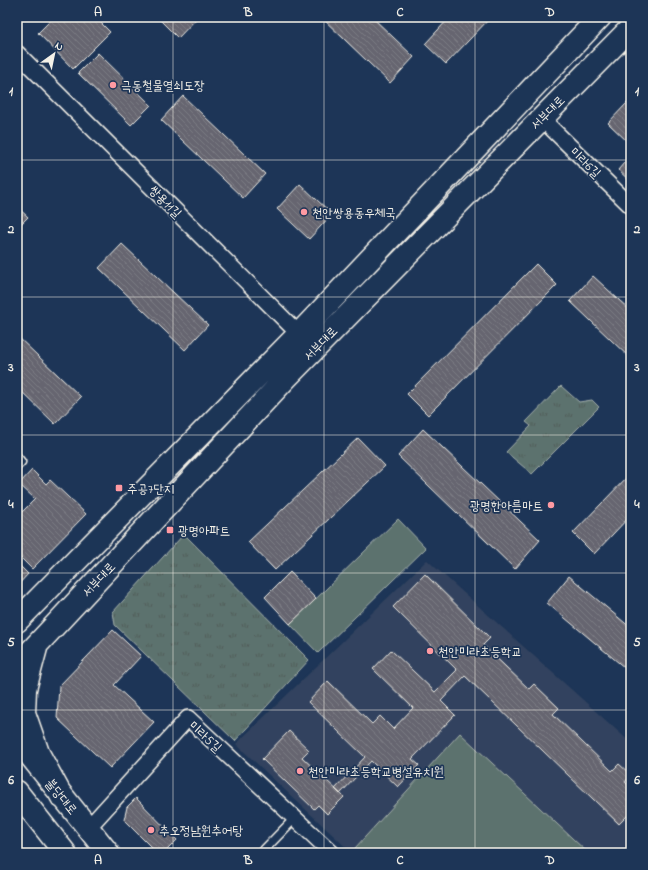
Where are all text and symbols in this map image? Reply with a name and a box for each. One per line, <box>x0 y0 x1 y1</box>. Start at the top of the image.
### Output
text: A <box>94 3 102 22</box>
text: B <box>243 3 253 22</box>
text: C <box>396 3 404 22</box>
text: D <box>544 3 555 22</box>
north arrow <box>34 34 74 74</box>
text: N <box>51 38 66 55</box>
place label: 극동철물열쇠도장 <box>121 77 205 96</box>
marker: 극동철물열쇠도장 <box>108 80 118 90</box>
text: 1 <box>9 82 14 101</box>
text: 1 <box>635 82 640 101</box>
street label: 서부대로 <box>527 92 570 135</box>
street label: 미라6길 <box>565 143 605 183</box>
street label: 쌍용11길 <box>144 181 186 223</box>
place label: 천안쌍용동우체국 <box>312 204 396 223</box>
marker: 천안쌍용동우체국 <box>299 207 309 217</box>
text: 2 <box>7 220 15 239</box>
text: 2 <box>633 220 641 239</box>
street label: 서부대로 <box>300 322 342 366</box>
text: 3 <box>7 358 14 377</box>
text: 3 <box>633 358 640 377</box>
place label: 주공7단지 <box>127 480 174 499</box>
marker: 주공7단지 <box>114 483 124 493</box>
text: 4 <box>7 495 14 514</box>
text: 4 <box>633 495 640 514</box>
place label: 광명한아름마트 <box>470 497 543 516</box>
marker: 광명한아름마트 <box>546 500 556 510</box>
place label: 광명아파트 <box>178 522 230 541</box>
marker: 광명아파트 <box>165 525 175 535</box>
street label: 서부대로 <box>78 558 120 602</box>
text: 5 <box>7 633 15 652</box>
text: 5 <box>633 633 641 652</box>
place label: 천안미라초등학교 <box>438 643 522 662</box>
marker: 천안미라초등학교 <box>425 646 435 656</box>
street label: 미라5길 <box>184 717 226 757</box>
place label: 천안미라초등학교병설유치원 <box>308 763 444 782</box>
marker: 천안미라초등학교병설유치원 <box>295 766 305 776</box>
text: 6 <box>7 771 14 790</box>
text: 6 <box>633 771 640 790</box>
street label: 불당대로 <box>40 775 81 819</box>
place label: 추오정남원추어탕 <box>159 822 243 841</box>
marker: 추오정남원추어탕 <box>146 825 156 835</box>
text: A <box>94 851 102 870</box>
text: B <box>243 851 253 870</box>
text: C <box>396 851 404 870</box>
text: D <box>544 851 555 870</box>

